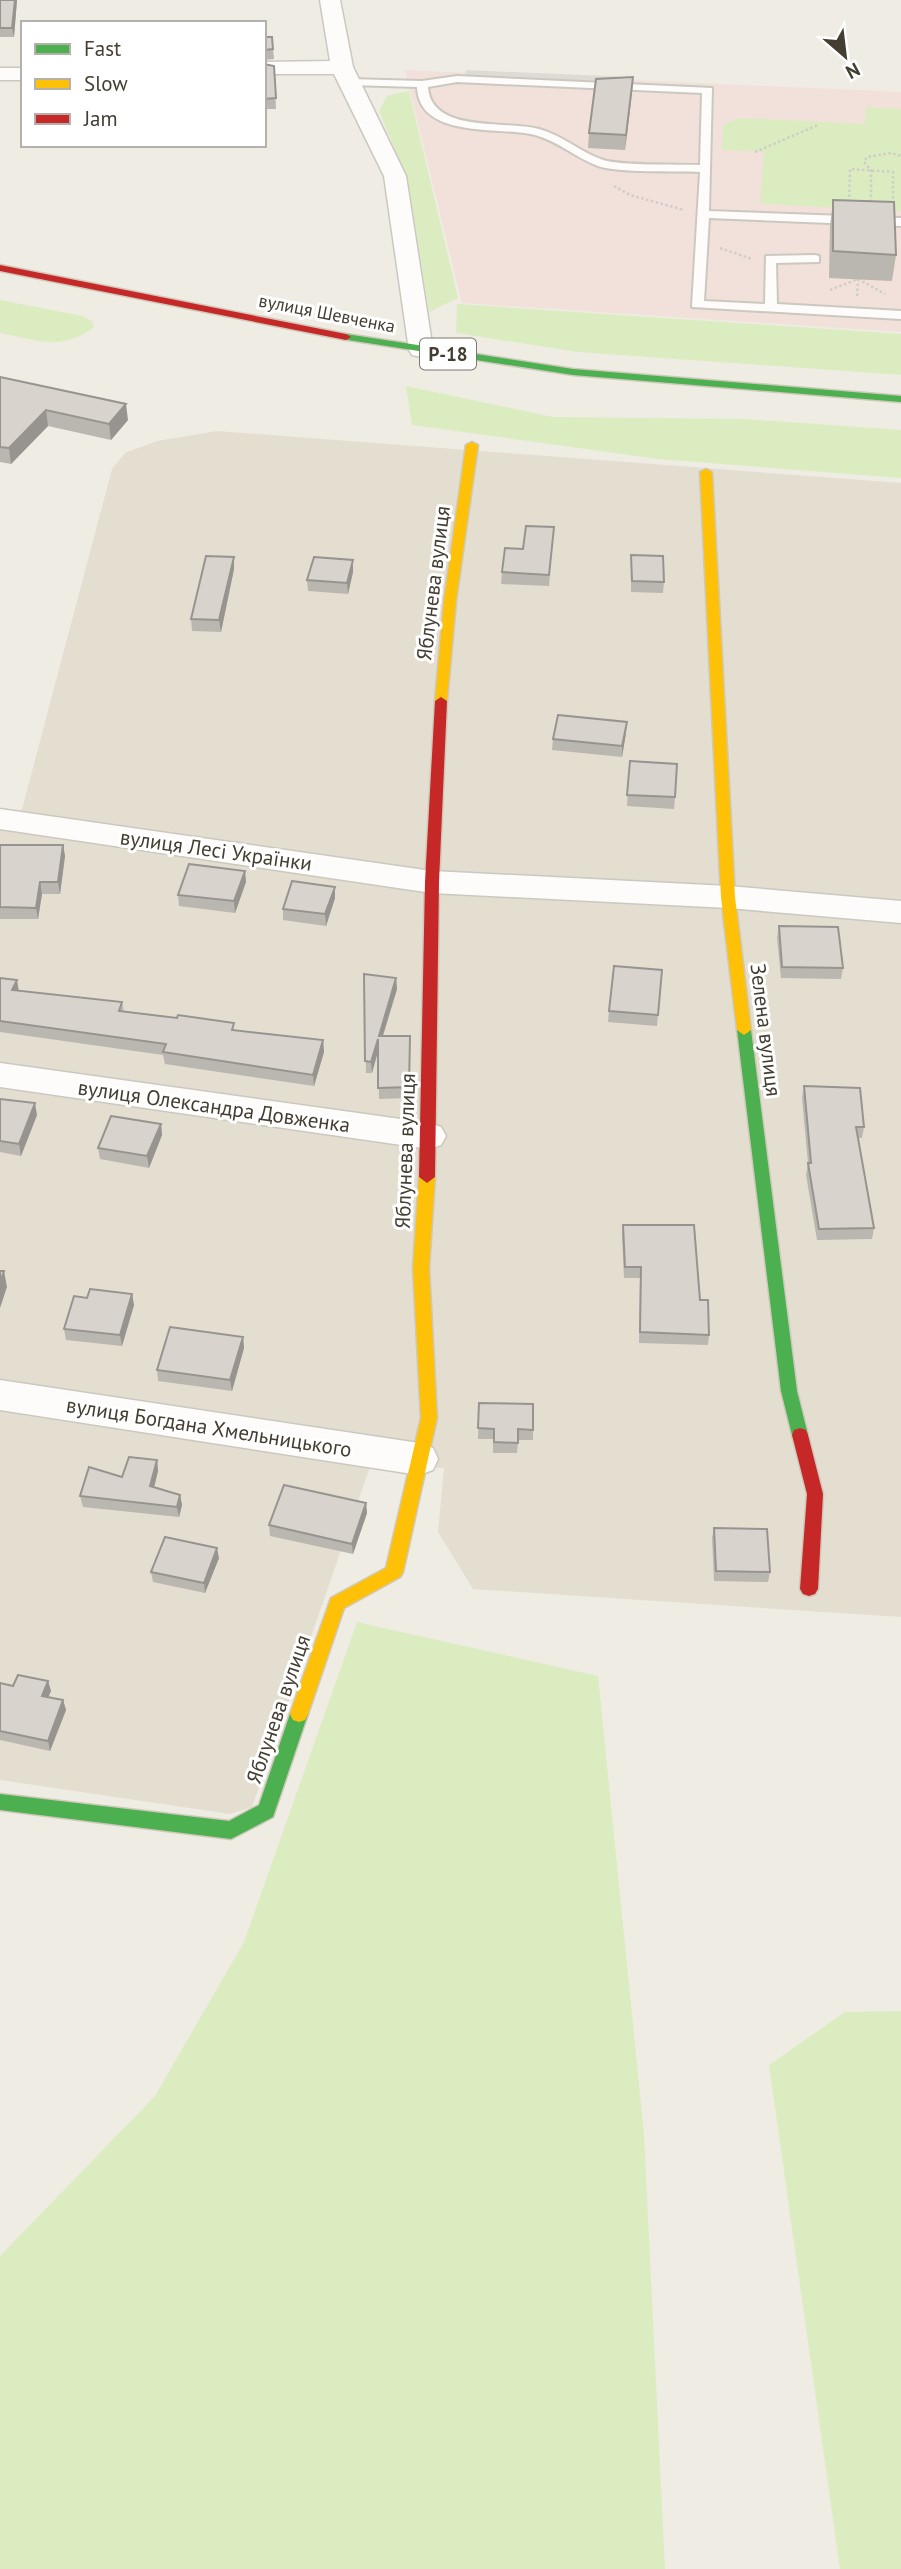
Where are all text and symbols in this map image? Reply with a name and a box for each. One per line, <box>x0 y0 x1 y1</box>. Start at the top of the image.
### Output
legend <box>21 21 266 147</box>
north arrow <box>810 21 880 91</box>
text: Fast <box>84 35 121 62</box>
text: N <box>842 57 864 85</box>
text: Slow <box>84 70 128 97</box>
text: Jam <box>83 105 118 132</box>
street label: вулиця Шевченка <box>257 289 397 337</box>
road number: Р-18 <box>420 338 476 370</box>
street label: Яблунева вулиця <box>410 504 456 662</box>
street label: вулиця Лесі Українки <box>118 823 314 877</box>
street label: Зелена вулиця <box>744 962 788 1098</box>
street label: Яблунева вулиця <box>389 1073 421 1229</box>
street label: вулиця Олександра Довженка <box>76 1074 352 1138</box>
street label: вулиця Богдана Хмельницького <box>64 1391 354 1463</box>
street label: Яблунева вулиця <box>240 1631 316 1787</box>

